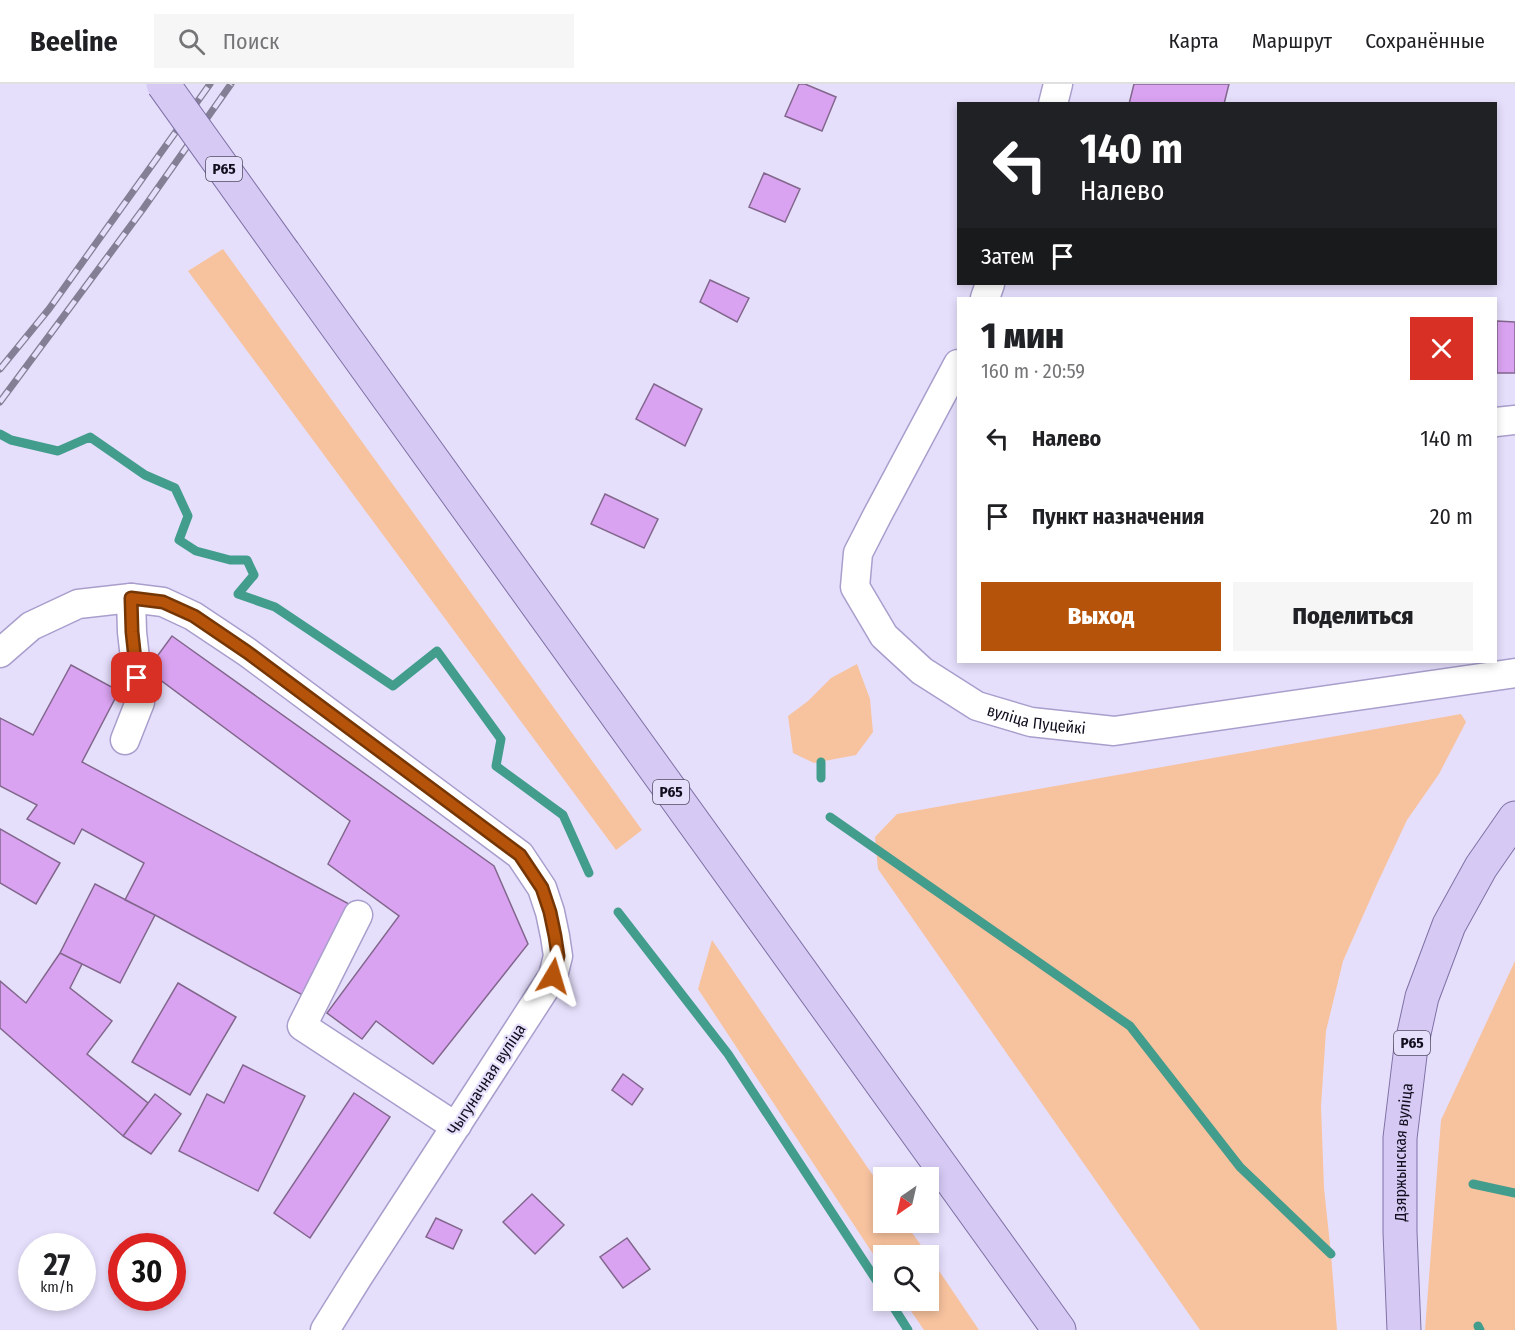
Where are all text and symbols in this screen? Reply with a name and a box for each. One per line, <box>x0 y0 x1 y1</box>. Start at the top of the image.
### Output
search box <box>154 14 574 68</box>
text: Beeline <box>30 25 118 58</box>
icon: search <box>175 25 208 58</box>
text: Поиск <box>223 28 279 55</box>
text: Карта <box>1169 28 1219 54</box>
text: Маршрут <box>1252 28 1332 54</box>
text: Сохранённые <box>1365 28 1485 54</box>
text: 140 m <box>1080 124 1183 174</box>
icon: left <box>981 126 1059 204</box>
road number: Р65 <box>206 157 242 181</box>
text: Налево <box>1080 175 1164 207</box>
icon: arrive <box>1046 240 1079 273</box>
text: Затем <box>981 243 1034 270</box>
text: 1 мин <box>981 314 1064 358</box>
button: close <box>1410 317 1473 380</box>
text: 160 m · 20:59 <box>981 359 1085 383</box>
icon: left <box>981 422 1014 455</box>
text: Налево <box>1032 425 1101 452</box>
text: 140 m <box>1420 425 1473 452</box>
icon: arrive <box>981 500 1014 533</box>
text: Пункт назначения <box>1032 503 1204 530</box>
text: 20 m <box>1430 503 1473 530</box>
button: Выход <box>981 582 1221 651</box>
button: Поделиться <box>1233 582 1473 651</box>
pin <box>111 652 162 703</box>
icon: arrive <box>120 661 153 694</box>
street label: вуліца Пуцейкі <box>985 701 1087 738</box>
road number: Р65 <box>653 780 689 804</box>
position arrow <box>521 944 585 1008</box>
street label: Чыгуначная вуліца <box>443 1020 529 1138</box>
road number: Р65 <box>1394 1031 1430 1055</box>
street label: Дзяржынская вуліца <box>1391 1082 1417 1222</box>
north arrow <box>873 1167 939 1233</box>
map controls <box>873 1167 939 1311</box>
speed limit sign: 30 <box>108 1233 186 1311</box>
button: search <box>873 1245 939 1311</box>
text: 27 <box>44 1247 70 1283</box>
text: km/h <box>40 1278 74 1296</box>

